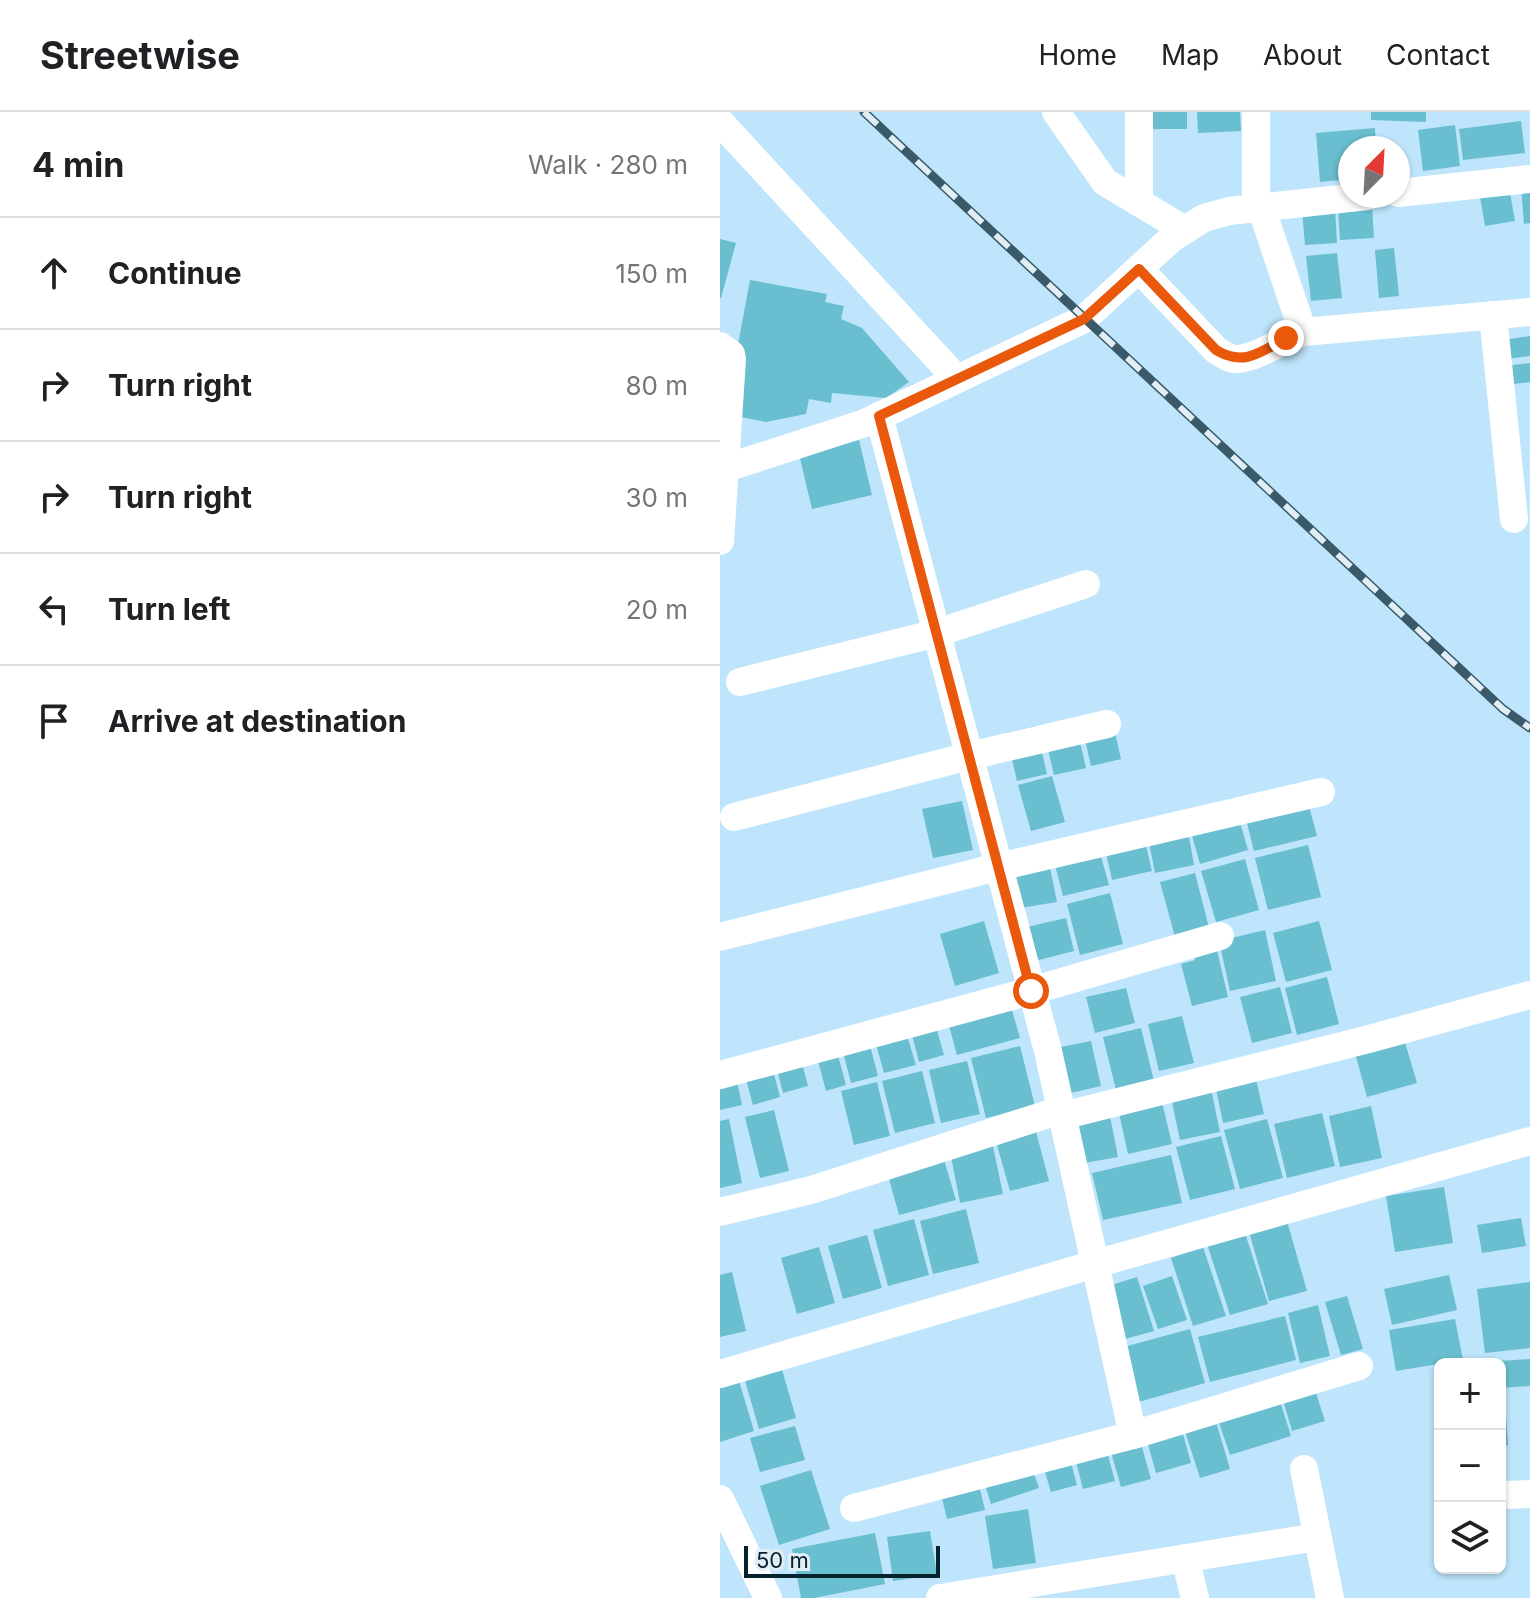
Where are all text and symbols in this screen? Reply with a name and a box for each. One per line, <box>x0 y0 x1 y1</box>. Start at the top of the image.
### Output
text: Streetwise <box>40 32 240 78</box>
text: Home <box>1038 38 1117 72</box>
text: Map <box>1161 38 1219 72</box>
text: About <box>1263 38 1342 72</box>
text: Contact <box>1386 38 1490 72</box>
north arrow <box>1338 136 1410 208</box>
text: 4 min <box>32 144 124 185</box>
text: Walk · 280 m <box>528 149 688 180</box>
icon: ahead <box>32 251 76 295</box>
text: Continue <box>108 255 242 291</box>
text: 150 m <box>615 258 688 289</box>
route end <box>1268 320 1304 356</box>
icon: right <box>32 363 76 407</box>
text: Turn right <box>108 367 252 403</box>
text: 80 m <box>625 370 688 401</box>
icon: right <box>32 475 76 519</box>
text: Turn right <box>108 479 252 515</box>
text: 30 m <box>625 482 688 513</box>
icon: left <box>32 587 76 631</box>
text: Turn left <box>108 591 230 627</box>
text: 20 m <box>626 594 688 625</box>
icon: arrive <box>32 699 76 743</box>
text: Arrive at destination <box>108 703 406 739</box>
route start <box>1013 973 1049 1009</box>
map controls <box>1434 1358 1506 1574</box>
button: + <box>1434 1358 1506 1430</box>
button: − <box>1434 1430 1506 1502</box>
button: layers <box>1434 1502 1506 1574</box>
scale bar <box>744 1542 940 1578</box>
text: 50 m <box>756 1547 809 1573</box>

